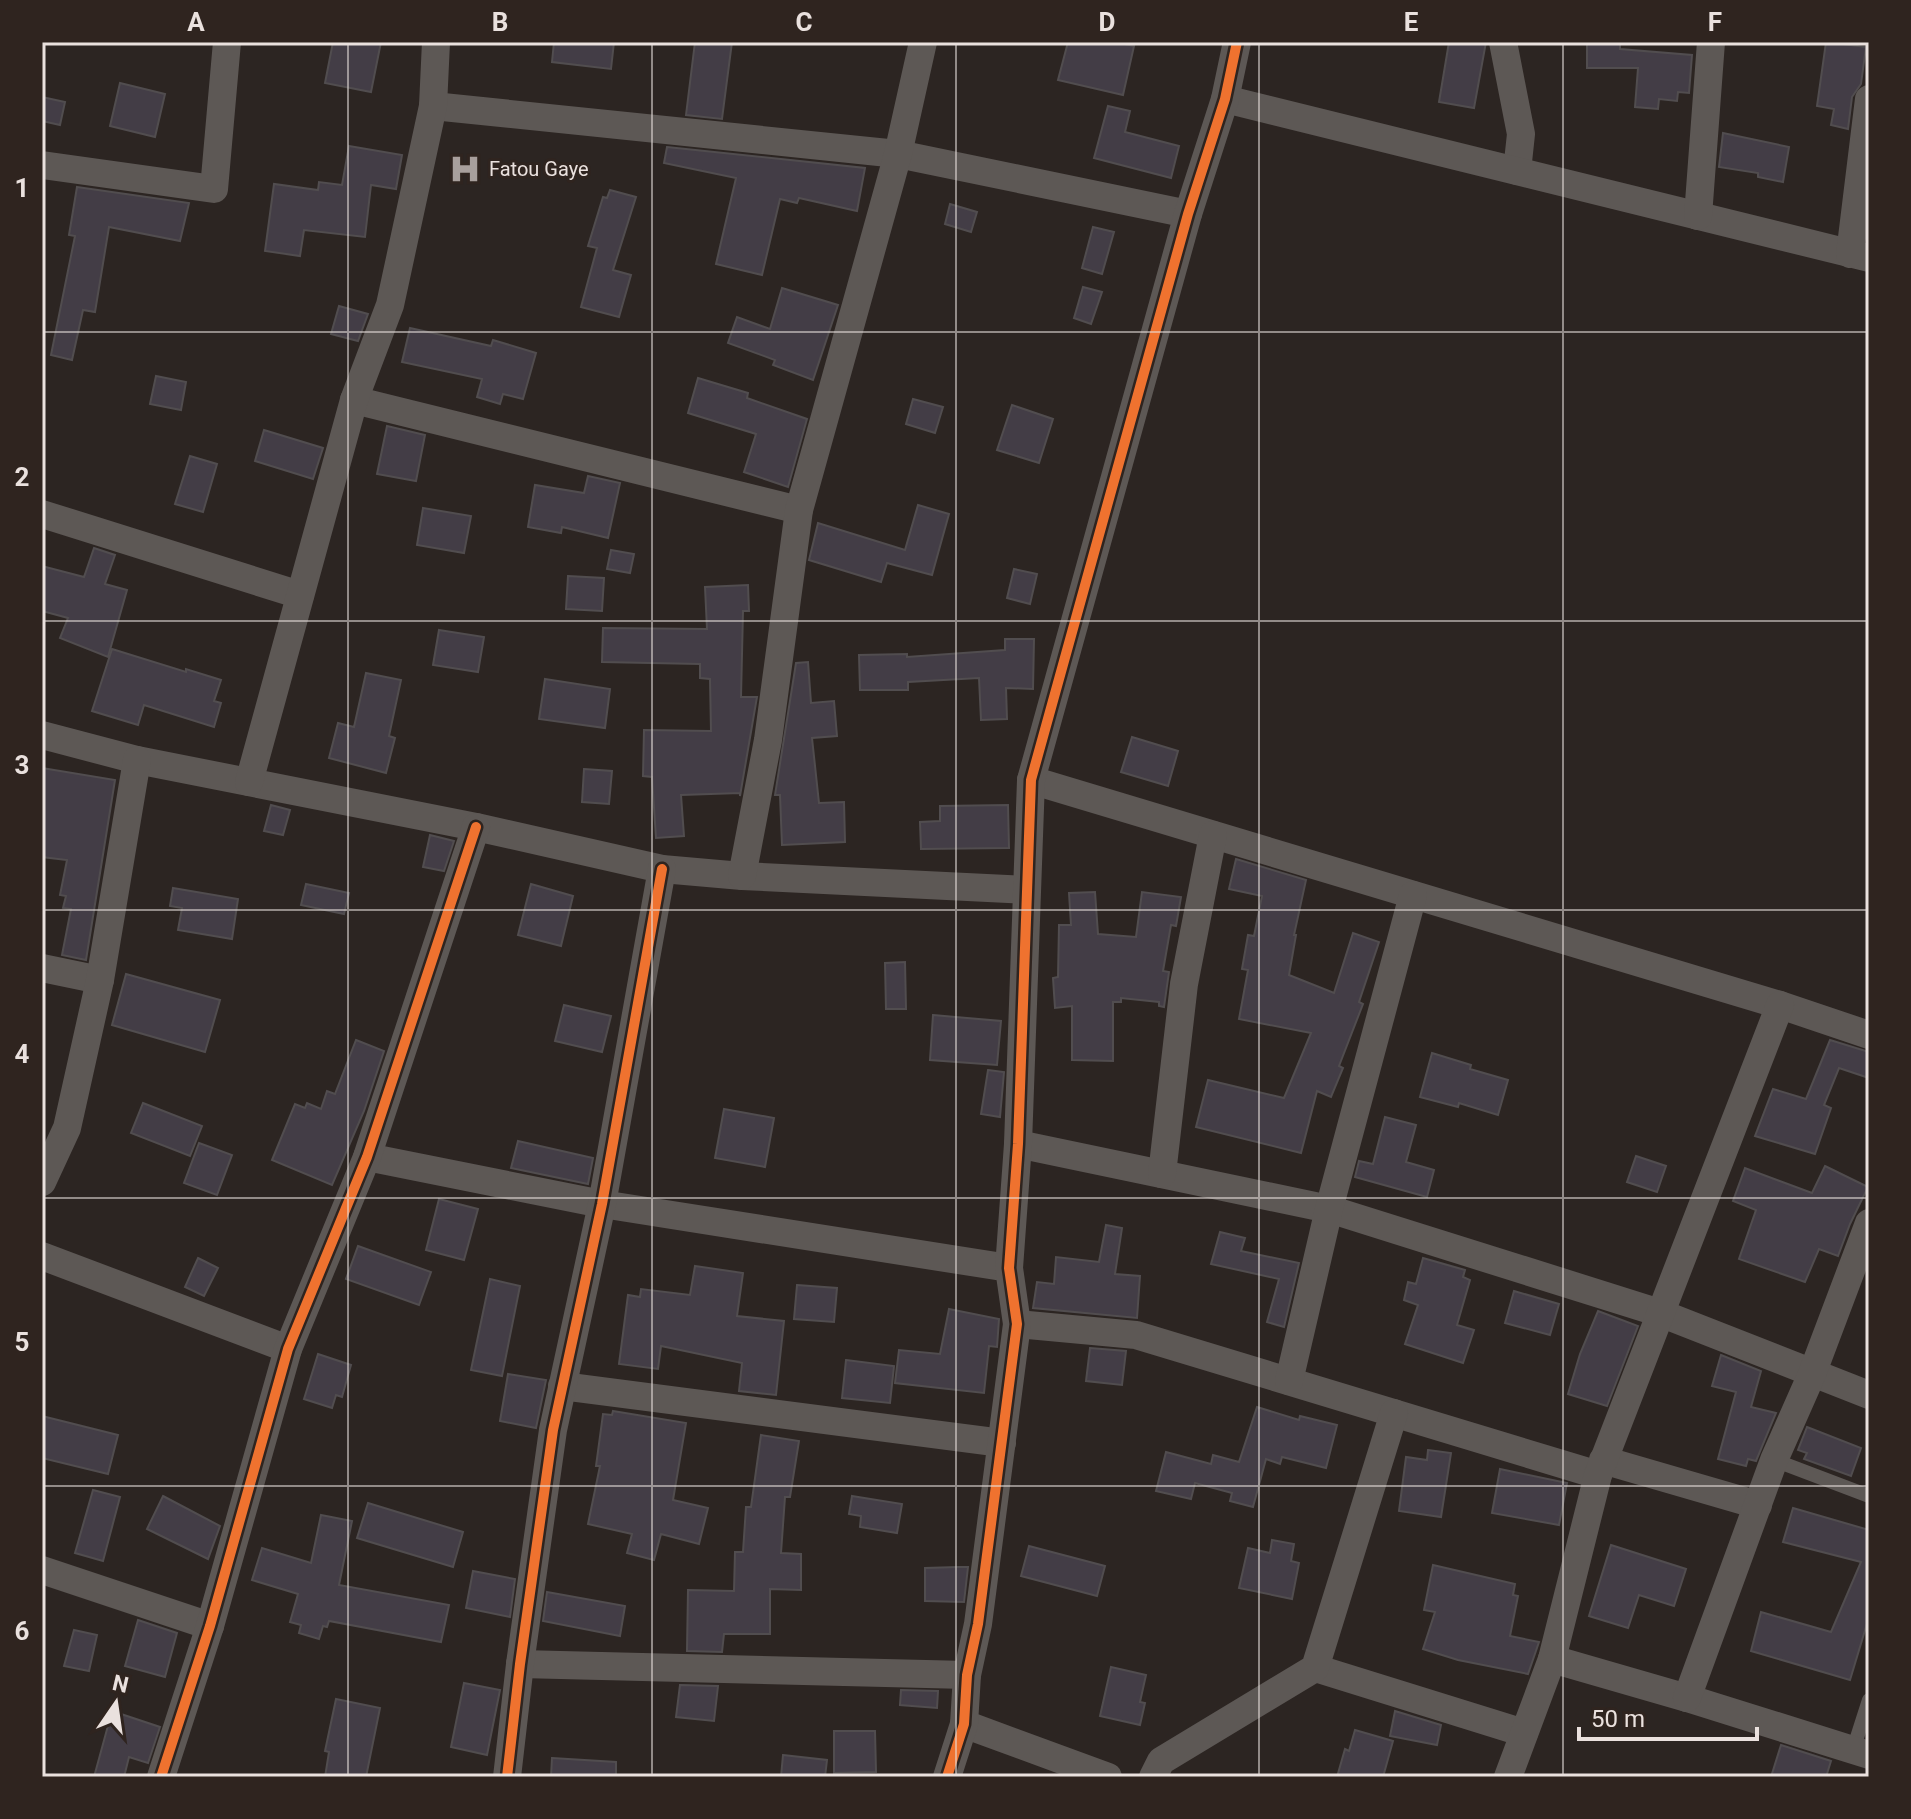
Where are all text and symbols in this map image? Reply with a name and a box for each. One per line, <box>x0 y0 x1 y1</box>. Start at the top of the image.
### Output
text: A <box>187 7 205 37</box>
text: B <box>492 7 508 37</box>
text: C <box>795 7 813 37</box>
text: D <box>1099 7 1115 37</box>
text: E <box>1404 7 1419 37</box>
text: F <box>1708 7 1722 37</box>
hospital icon: Fatou Gaye <box>448 152 482 186</box>
place label: Fatou Gaye <box>489 157 589 181</box>
text: 1 <box>15 173 29 203</box>
text: 2 <box>15 462 29 492</box>
text: 3 <box>15 750 29 780</box>
text: 4 <box>15 1039 30 1069</box>
text: 5 <box>15 1327 29 1357</box>
text: 6 <box>15 1616 30 1646</box>
north arrow <box>76 1663 156 1743</box>
text: N <box>110 1670 131 1698</box>
scale bar <box>1579 1691 1757 1741</box>
text: 50 m <box>1591 1705 1645 1733</box>

